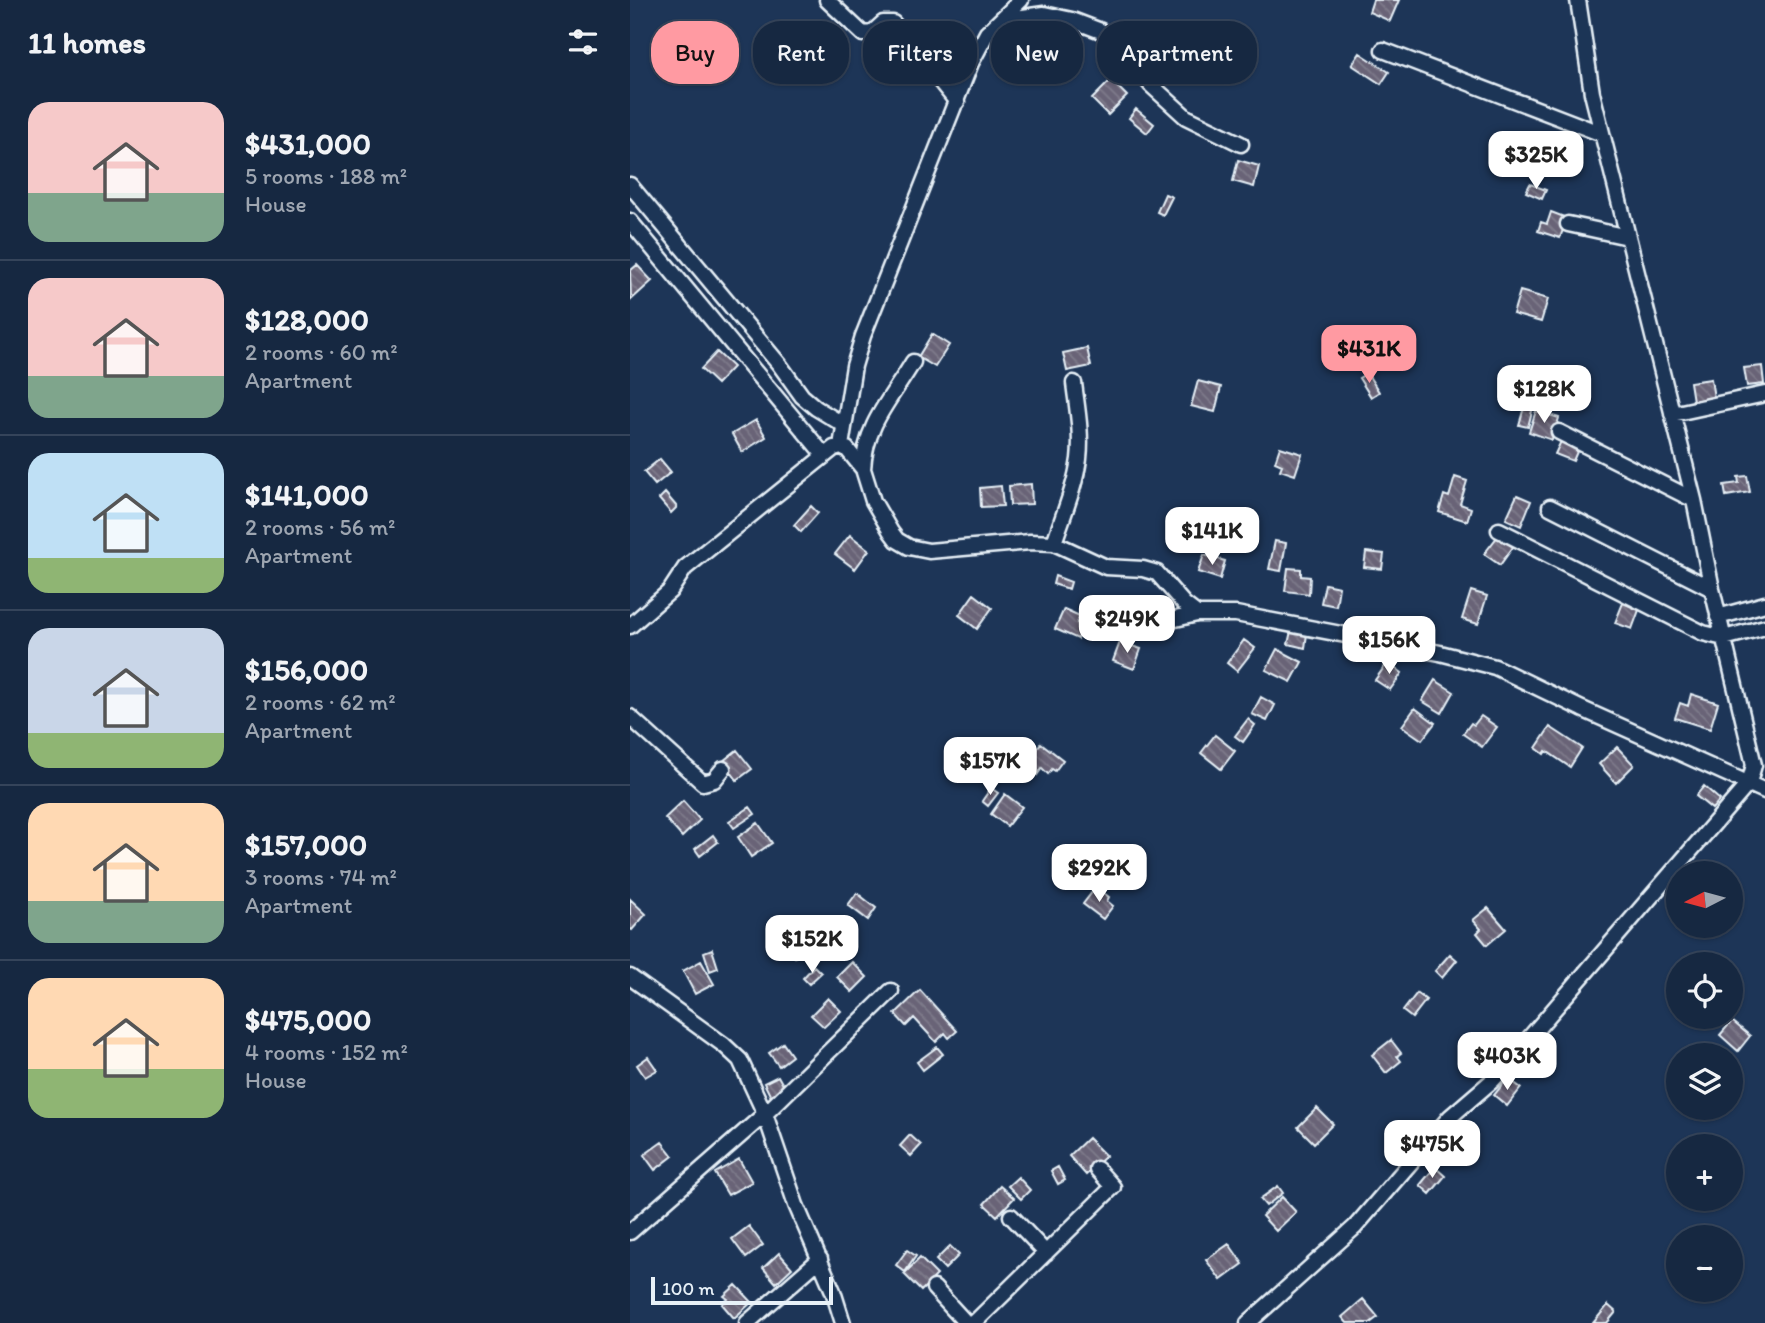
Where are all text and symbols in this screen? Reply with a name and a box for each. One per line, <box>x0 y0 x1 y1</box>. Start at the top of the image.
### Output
chip: Buy <box>651 21 739 84</box>
chip: Rent <box>753 21 849 84</box>
chip: Filters <box>863 21 977 84</box>
chip: New <box>991 21 1083 84</box>
chip: Apartment <box>1097 21 1257 84</box>
icon: filters <box>564 23 602 61</box>
text: 11 homes <box>28 24 146 61</box>
text: $431,000 <box>245 125 371 162</box>
icon: home <box>84 130 168 214</box>
pin: $325K <box>1487 132 1585 191</box>
text: $325K <box>1504 140 1568 168</box>
text: 5 rooms · 188 m² <box>245 162 407 190</box>
text: House <box>245 190 307 218</box>
text: $128,000 <box>245 301 369 338</box>
icon: home <box>84 306 168 390</box>
pin: $431K <box>1320 326 1418 385</box>
text: $431K <box>1337 334 1401 362</box>
text: 2 rooms · 60 m² <box>245 338 398 366</box>
text: Apartment <box>245 366 352 394</box>
pin: $128K <box>1495 366 1593 425</box>
text: $128K <box>1513 374 1575 402</box>
text: $141,000 <box>245 476 369 513</box>
icon: home <box>84 481 168 565</box>
pin: $141K <box>1163 508 1261 567</box>
text: 2 rooms · 56 m² <box>245 513 396 541</box>
text: $141K <box>1181 516 1243 544</box>
text: Apartment <box>245 541 352 569</box>
pin: $249K <box>1078 596 1176 655</box>
text: $249K <box>1095 604 1159 632</box>
pin: $156K <box>1340 616 1438 676</box>
text: $156K <box>1358 625 1420 653</box>
text: $156,000 <box>245 651 368 688</box>
icon: home <box>84 656 168 740</box>
text: 2 rooms · 62 m² <box>245 688 396 716</box>
text: Apartment <box>245 716 352 744</box>
pin: $157K <box>941 738 1039 797</box>
text: $157K <box>960 746 1020 774</box>
text: $157,000 <box>245 826 367 863</box>
icon: home <box>84 831 168 915</box>
pin: $292K <box>1050 844 1148 904</box>
text: $292K <box>1068 853 1130 881</box>
north arrow <box>1666 861 1743 938</box>
map controls <box>1666 861 1743 1302</box>
text: 3 rooms · 74 m² <box>245 863 397 891</box>
text: Apartment <box>245 891 352 919</box>
pin: $152K <box>763 916 861 975</box>
text: $152K <box>781 924 843 952</box>
button: locate <box>1666 952 1743 1029</box>
text: $475,000 <box>245 1001 371 1038</box>
icon: home <box>84 1006 168 1090</box>
pin: $403K <box>1458 1032 1556 1092</box>
text: 4 rooms · 152 m² <box>245 1038 408 1066</box>
text: $403K <box>1474 1041 1540 1069</box>
button: layers <box>1666 1043 1743 1120</box>
text: House <box>245 1066 307 1094</box>
pin: $475K <box>1383 1120 1481 1180</box>
text: $475K <box>1400 1129 1464 1157</box>
button: + <box>1666 1134 1743 1211</box>
button: − <box>1666 1225 1743 1302</box>
scale bar <box>651 1274 833 1306</box>
text: 100 m <box>662 1277 714 1300</box>

